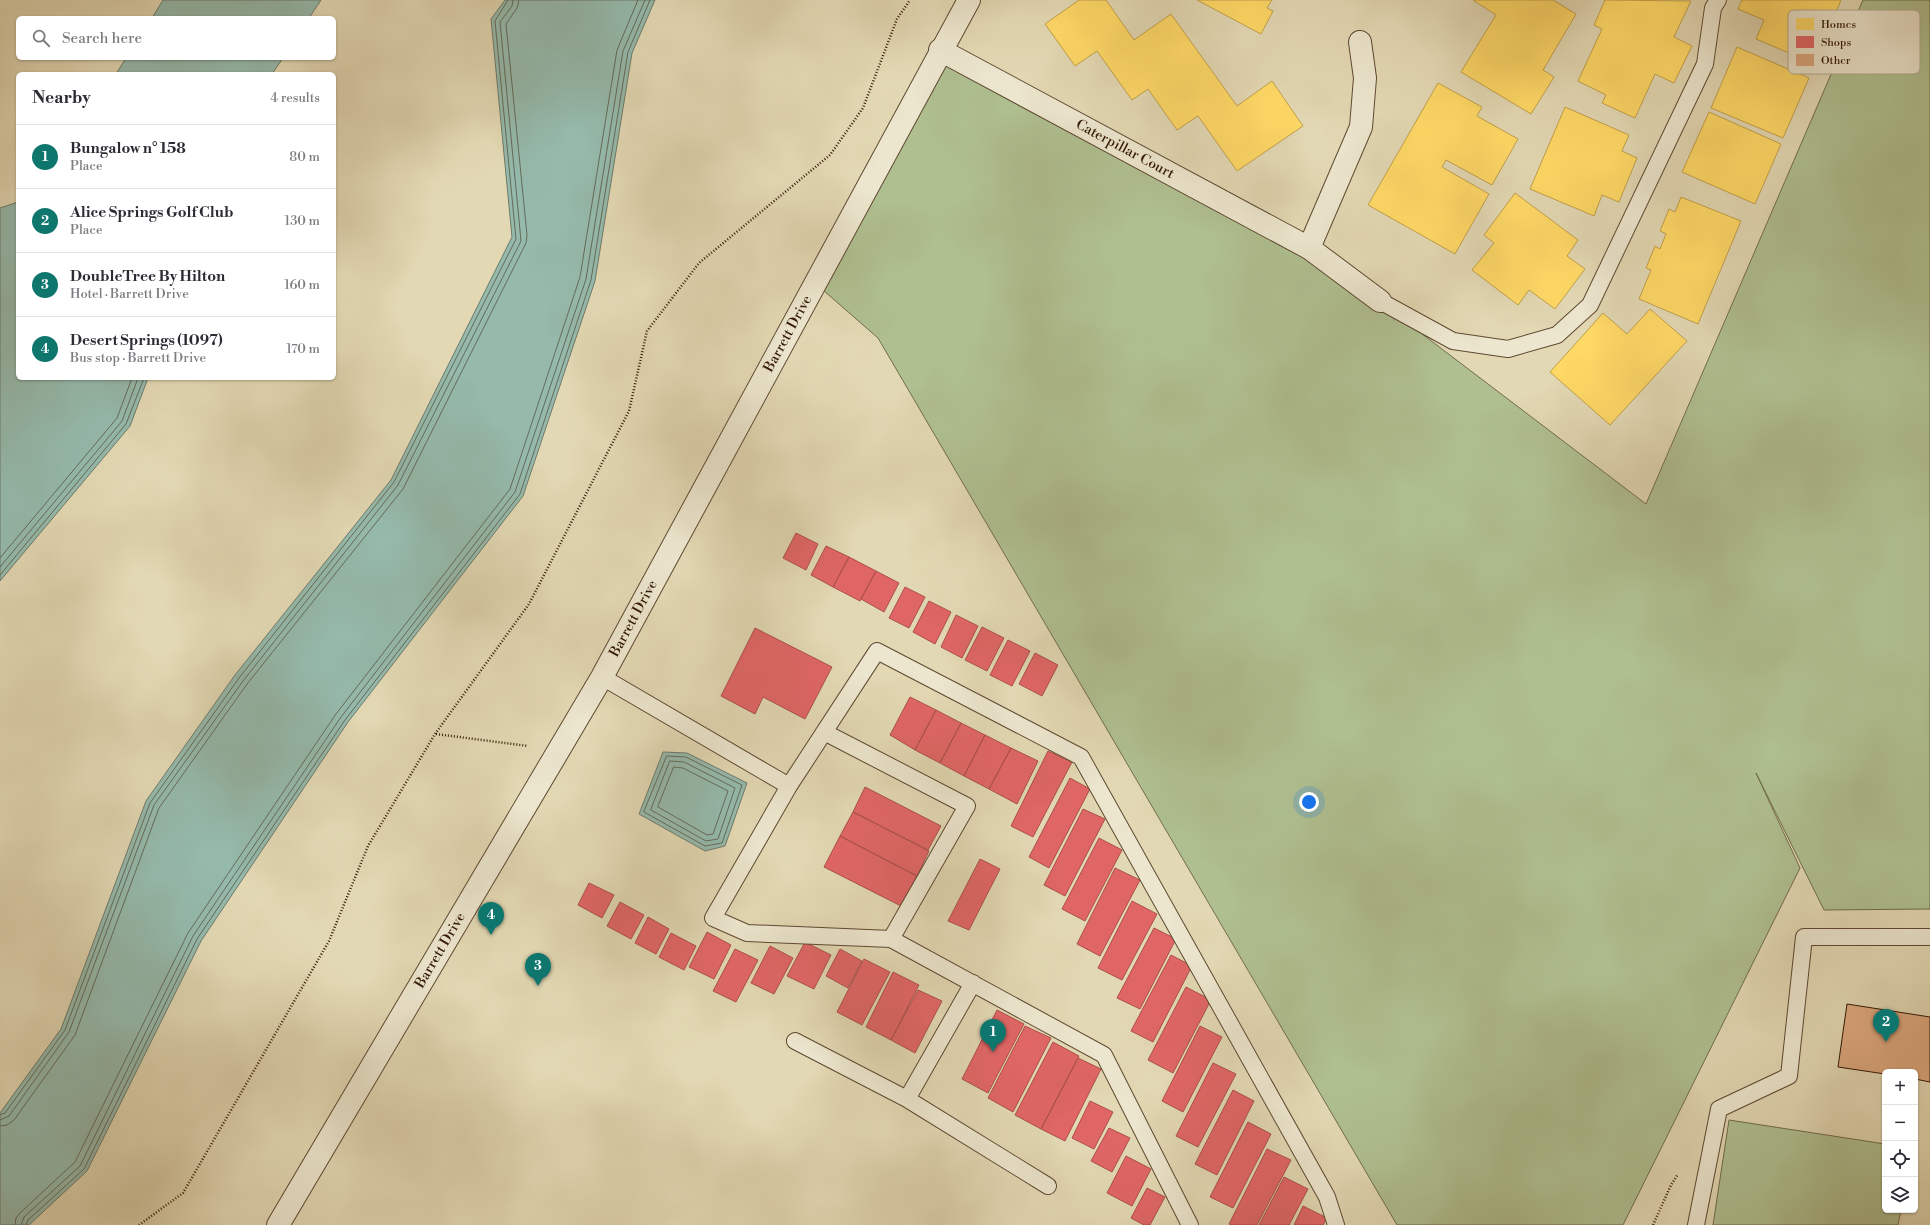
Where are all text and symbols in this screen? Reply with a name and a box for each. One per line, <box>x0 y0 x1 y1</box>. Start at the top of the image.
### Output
legend <box>1788 10 1920 74</box>
search box <box>16 16 336 60</box>
text: Homes <box>1821 18 1856 32</box>
icon: search <box>30 27 52 49</box>
text: Search here <box>62 29 142 48</box>
text: Shops <box>1821 36 1851 50</box>
text: Other <box>1821 54 1851 68</box>
text: Nearby <box>32 87 91 109</box>
text: 4 results <box>270 90 320 106</box>
street label: Caterpillar Court <box>1073 116 1177 183</box>
text: Bungalow n° 158 <box>70 139 186 158</box>
text: 1 <box>42 149 48 165</box>
text: 80 m <box>289 149 320 165</box>
text: Place <box>70 158 102 174</box>
text: Alice Springs Golf Club <box>70 203 233 222</box>
text: 2 <box>41 213 49 229</box>
text: 130 m <box>285 213 320 229</box>
text: Place <box>70 222 102 238</box>
text: DoubleTree By Hilton <box>70 267 225 286</box>
text: 3 <box>41 277 49 293</box>
text: 160 m <box>284 277 320 293</box>
text: Hotel · Barrett Drive <box>70 286 189 302</box>
street label: Barrett Drive <box>759 292 816 376</box>
text: Desert Springs (1097) <box>70 331 223 350</box>
text: 4 <box>41 341 49 357</box>
text: 170 m <box>286 341 320 357</box>
text: Bus stop · Barrett Drive <box>70 350 206 366</box>
street label: Barrett Drive <box>605 577 662 661</box>
your location <box>1299 792 1319 812</box>
pin: 4 <box>478 902 504 935</box>
street label: Barrett Drive <box>411 909 470 992</box>
pin: 3 <box>525 953 551 986</box>
pin: 2 <box>1873 1009 1899 1042</box>
pin: 1 <box>980 1019 1006 1052</box>
map controls <box>1882 1069 1918 1213</box>
button: + <box>1882 1069 1918 1105</box>
button: − <box>1882 1105 1918 1141</box>
button: locate <box>1882 1141 1918 1177</box>
button: layers <box>1882 1177 1918 1213</box>

